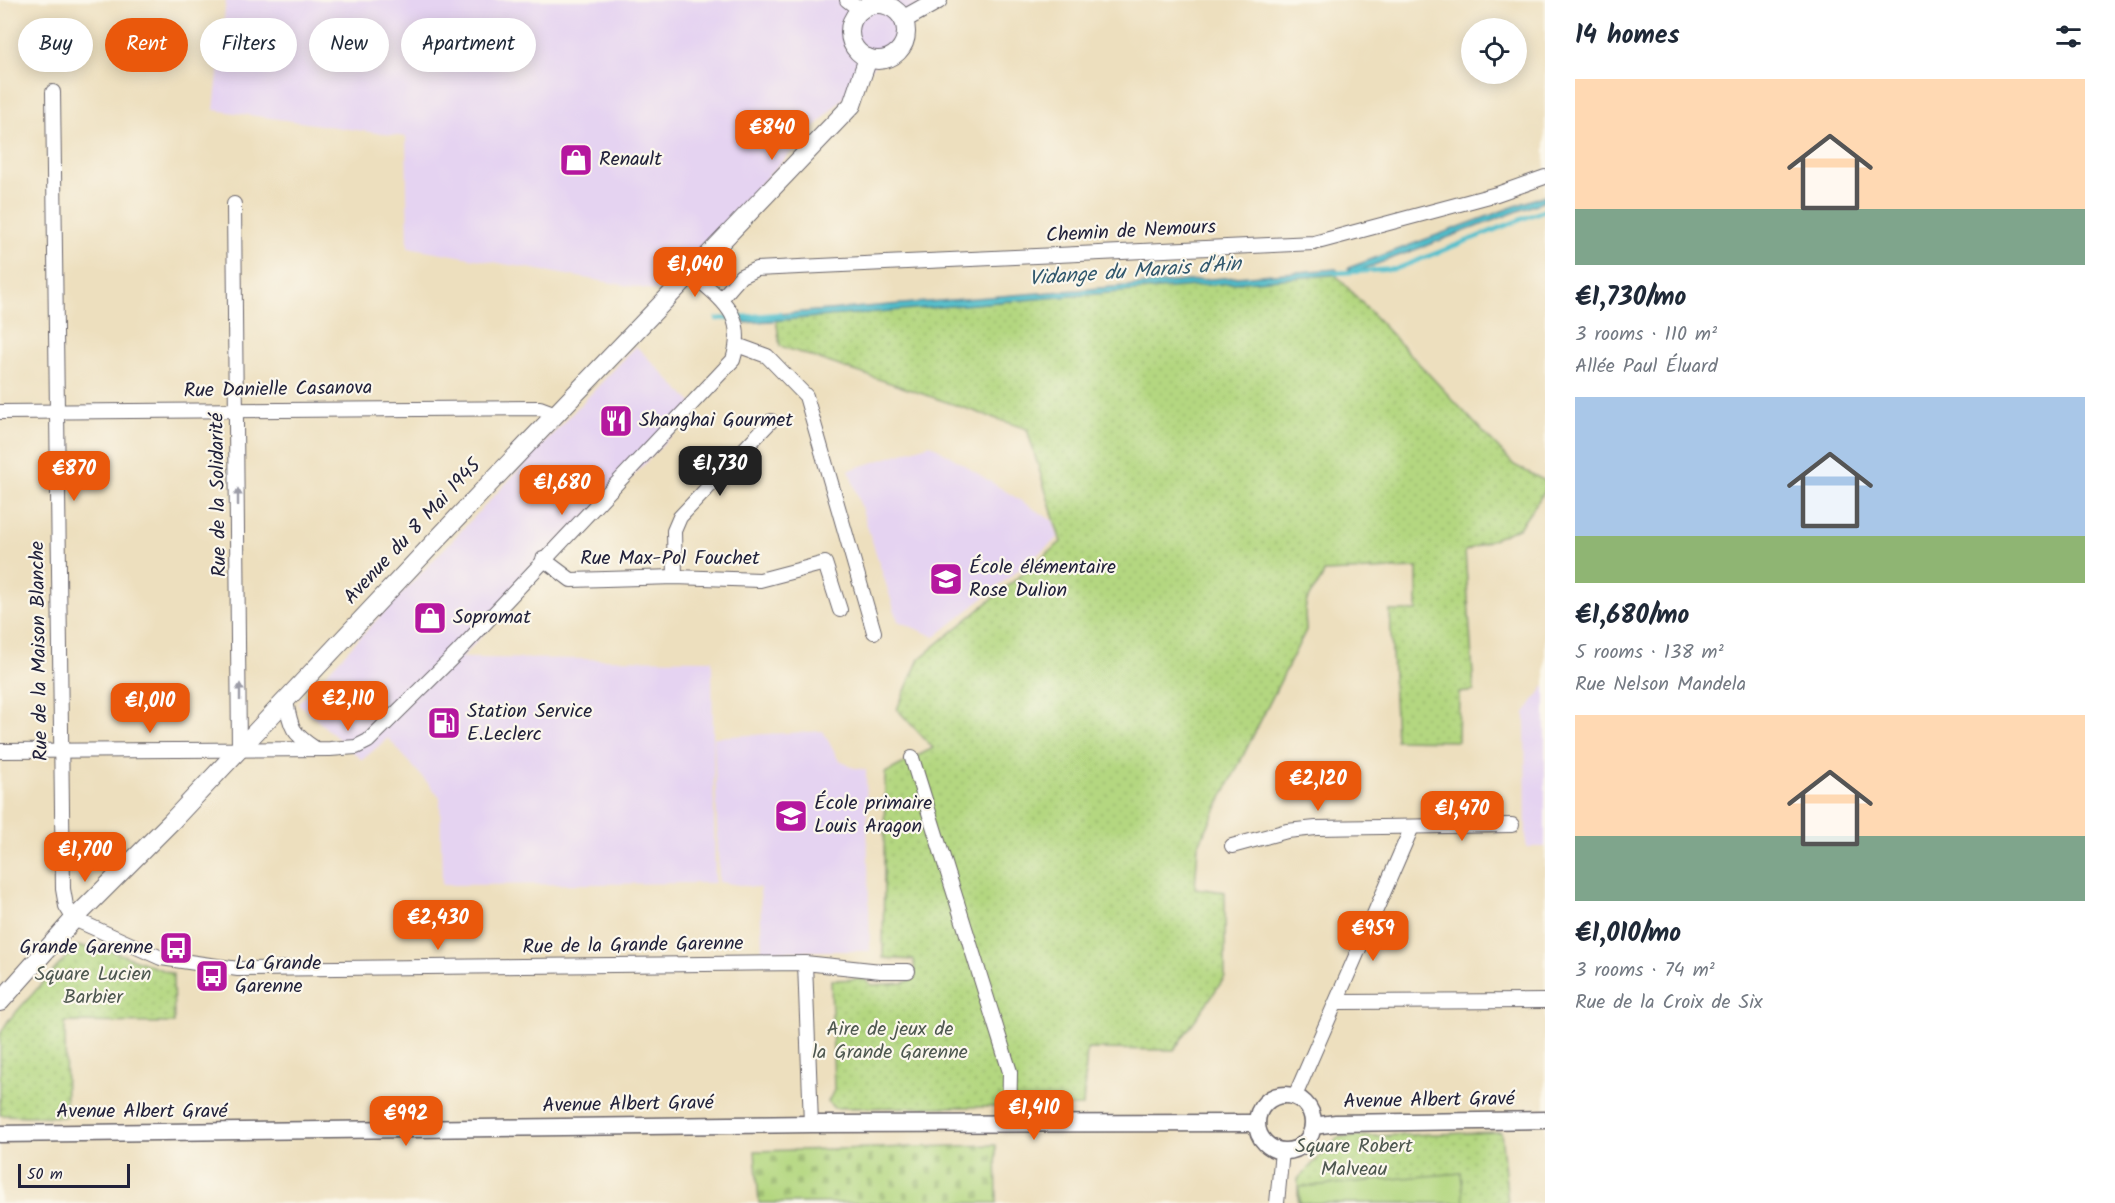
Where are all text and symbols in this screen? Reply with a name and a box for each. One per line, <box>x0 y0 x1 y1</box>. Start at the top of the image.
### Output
text: 14 homes <box>1575 15 1680 57</box>
chip: Buy <box>18 18 93 72</box>
chip: Rent <box>105 18 188 72</box>
chip: Filters <box>200 18 297 72</box>
chip: New <box>309 18 389 72</box>
chip: Apartment <box>401 18 536 72</box>
map controls <box>1461 18 1527 84</box>
button: locate <box>1461 18 1527 84</box>
icon: filters <box>2052 20 2085 53</box>
pin: €840 <box>736 110 808 161</box>
text: €840 <box>749 113 795 145</box>
icon: home <box>1776 118 1884 226</box>
shop icon: Renault <box>558 142 594 178</box>
place label: Renault <box>599 144 662 176</box>
street label: Chemin de Nemours <box>1045 212 1217 252</box>
pin: €1,040 <box>646 247 744 298</box>
water label: Vidange du Marais d'Ain <box>1028 248 1244 296</box>
text: €1,040 <box>667 250 723 282</box>
text: €1,730/mo <box>1575 277 1686 319</box>
text: 3 rooms · 110 m² <box>1575 319 1717 351</box>
text: Allée Paul Éluard <box>1575 351 1718 383</box>
street label: Rue Danielle Casanova <box>183 372 373 408</box>
restaurant icon: Shanghai Gourmet <box>598 403 634 439</box>
place label: Shanghai Gourmet <box>639 405 793 437</box>
street label: Rue de la Solidarité <box>202 411 236 577</box>
icon: home <box>1776 436 1884 544</box>
pin: €1,730 <box>671 446 769 497</box>
text: €1,730 <box>693 449 747 481</box>
pin: €870 <box>38 451 110 502</box>
street label: Avenue du 8 Mai 1945 <box>336 451 490 613</box>
text: €870 <box>52 454 96 486</box>
pin: €1,680 <box>513 465 611 516</box>
text: €1,680 <box>534 468 590 500</box>
one-way arrow <box>233 488 243 507</box>
street label: Rue de la Maison Blanche <box>22 541 58 761</box>
street label: Rue Max-Pol Fouchet <box>580 543 760 575</box>
place label: École élémentaire Rose Dulion <box>969 552 1116 607</box>
school or university icon: École élémentaire Rose Dulion <box>928 561 964 597</box>
text: €1,680/mo <box>1575 595 1689 637</box>
shop icon: Sopromat <box>412 600 448 636</box>
place label: Sopromat <box>453 602 531 634</box>
text: 5 rooms · 138 m² <box>1575 637 1724 669</box>
text: Rue Nelson Mandela <box>1575 669 1746 701</box>
pin: €2,110 <box>299 681 397 732</box>
one-way arrow <box>235 682 245 701</box>
pin: €1,010 <box>101 683 199 734</box>
text: €2,110 <box>322 684 374 716</box>
text: €1,010 <box>125 686 175 718</box>
place label: Station Service E.Leclerc <box>467 696 592 751</box>
fuel station icon: Station Service E.Leclerc <box>426 705 462 741</box>
icon: home <box>1776 754 1884 862</box>
pin: €2,120 <box>1269 761 1367 812</box>
text: €2,120 <box>1289 764 1347 796</box>
place label: École primaire Louis Aragon <box>814 788 932 843</box>
pin: €1,470 <box>1413 791 1511 842</box>
text: €1,470 <box>1435 794 1489 826</box>
school or university icon: École primaire Louis Aragon <box>773 798 809 834</box>
pin: €1,700 <box>36 832 134 883</box>
text: €1,700 <box>58 835 112 867</box>
pin: €2,430 <box>389 900 487 951</box>
text: €2,430 <box>407 903 469 935</box>
pin: €959 <box>1337 911 1409 962</box>
text: €1,010/mo <box>1575 913 1681 955</box>
text: €959 <box>1351 914 1395 946</box>
street label: Rue de la Grande Garenne <box>522 928 744 964</box>
bus stop icon: Grande Garenne <box>158 930 194 966</box>
place label: Grande Garenne <box>20 932 153 964</box>
place label: La Grande Garenne <box>235 948 321 1003</box>
text: 3 rooms · 74 m² <box>1575 955 1715 987</box>
bus stop icon: La Grande Garenne <box>194 958 230 994</box>
park label: Square Lucien Barbier <box>35 959 151 1014</box>
text: Rue de la Croix de Six <box>1575 987 1763 1019</box>
park label: Aire de jeux de la Grande Garenne <box>812 1014 968 1069</box>
street label: Avenue Albert Gravé <box>1343 1083 1516 1118</box>
street label: Avenue Albert Gravé <box>542 1087 715 1122</box>
pin: €1,410 <box>985 1090 1083 1141</box>
text: €1,410 <box>1008 1093 1060 1125</box>
street label: Avenue Albert Gravé <box>56 1096 229 1128</box>
pin: €992 <box>370 1096 442 1147</box>
text: €992 <box>384 1099 428 1131</box>
park label: Square Robert Malveau <box>1295 1131 1413 1186</box>
scale bar <box>18 1161 130 1188</box>
text: 50 m <box>27 1162 63 1187</box>

